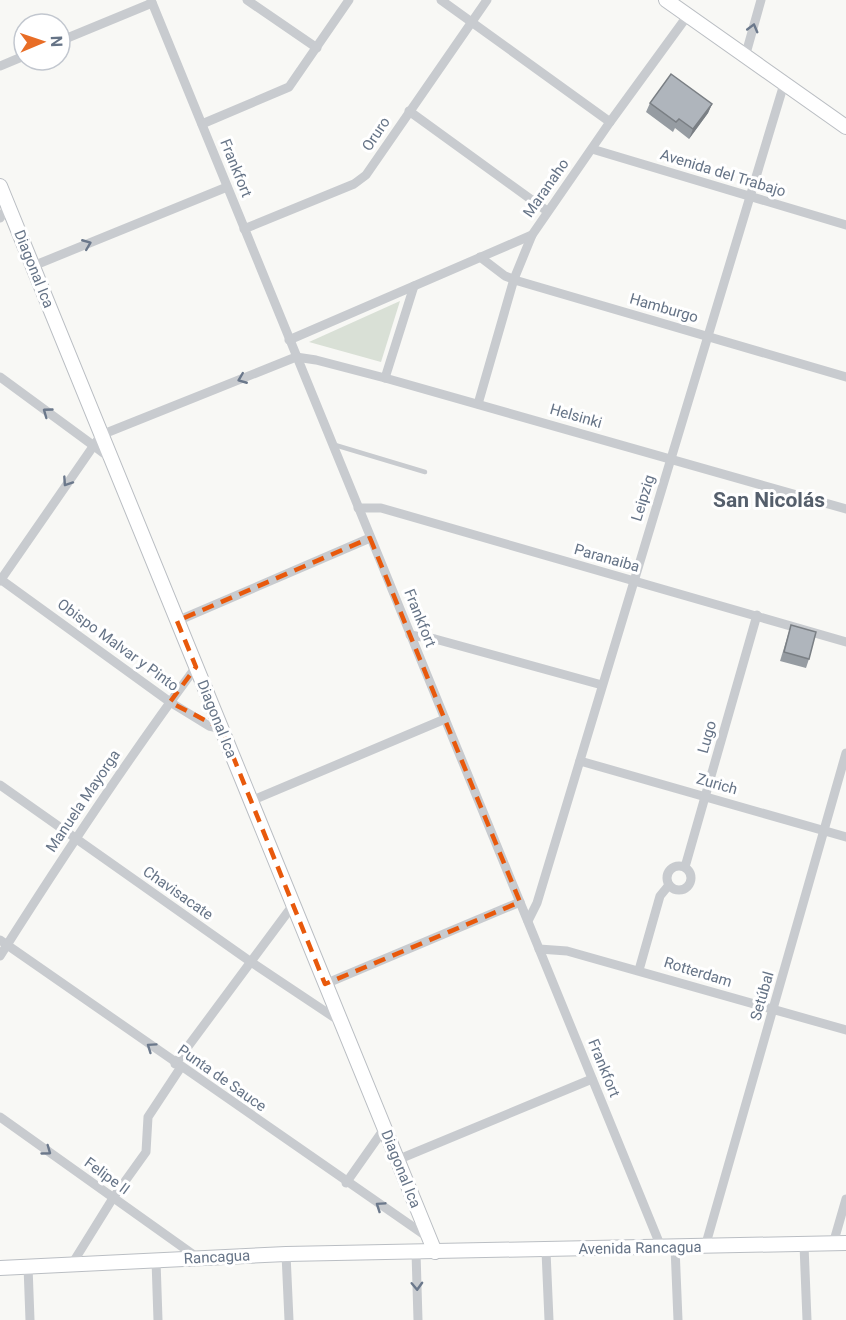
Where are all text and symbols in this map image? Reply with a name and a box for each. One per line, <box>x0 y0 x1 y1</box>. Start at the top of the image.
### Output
north arrow <box>12 12 72 72</box>
one-way arrow <box>746 23 758 34</box>
text: N <box>47 36 66 47</box>
street label: Oruro <box>358 114 394 154</box>
street label: Frankfort <box>216 136 256 200</box>
street label: Avenida del Trabajo <box>658 145 788 201</box>
street label: Maranaho <box>519 155 573 221</box>
street label: Diagonal Ica <box>10 227 58 311</box>
one-way arrow <box>81 239 92 251</box>
street label: Hamburgo <box>628 290 700 326</box>
one-way arrow <box>237 372 248 384</box>
street label: Helsinki <box>548 400 604 432</box>
one-way arrow <box>43 408 54 419</box>
street label: Leipzig <box>627 473 659 523</box>
one-way arrow <box>63 476 74 487</box>
district label: San Nicolás <box>713 488 825 512</box>
street label: Paranaiba <box>572 540 642 576</box>
street label: Frankfort <box>400 586 440 650</box>
street label: Obispo Malvar y Pinto <box>54 595 182 695</box>
street label: Diagonal Ica <box>193 677 241 761</box>
street label: Lugo <box>694 719 720 755</box>
street label: Manuela Mayorga <box>42 746 124 856</box>
street label: Zurich <box>694 770 740 798</box>
street label: Chavisacate <box>139 862 217 924</box>
street label: Rotterdam <box>662 953 734 991</box>
street label: Setúbal <box>746 969 778 1023</box>
street label: Frankfort <box>584 1036 624 1100</box>
street label: Punta de Sauce <box>174 1041 270 1115</box>
one-way arrow <box>147 1043 158 1054</box>
street label: Diagonal Ica <box>377 1127 425 1211</box>
one-way arrow <box>41 1144 52 1155</box>
street label: Felipe II <box>81 1154 133 1198</box>
one-way arrow <box>376 1202 387 1213</box>
street label: Avenida Rancagua <box>578 1238 702 1258</box>
street label: Rancagua <box>183 1246 251 1268</box>
one-way arrow <box>411 1281 423 1290</box>

